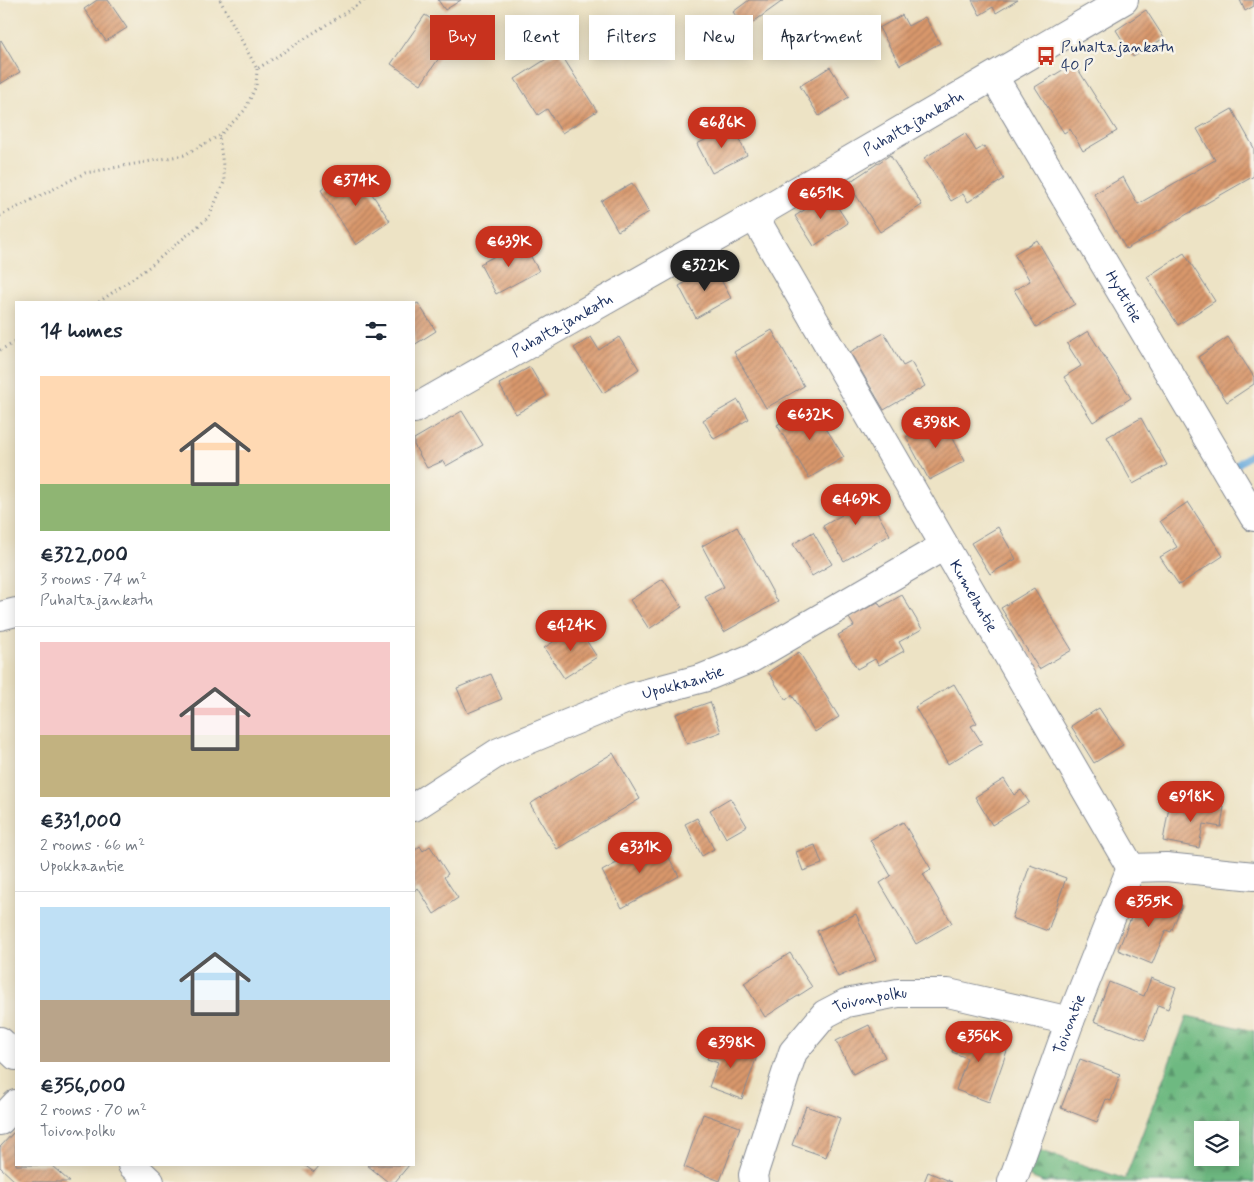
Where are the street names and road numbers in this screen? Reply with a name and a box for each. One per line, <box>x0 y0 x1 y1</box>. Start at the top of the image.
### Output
street label: Puhaltajankatu <box>859 85 967 161</box>
street label: Hyttitie <box>1100 267 1147 326</box>
street label: Puhaltajankatu <box>508 288 617 362</box>
street label: Kumelantie <box>945 556 1003 636</box>
street label: Upokkaantie <box>640 660 727 704</box>
street label: Toivonpolku <box>829 982 907 1019</box>
street label: Toivontie <box>1048 991 1090 1057</box>

